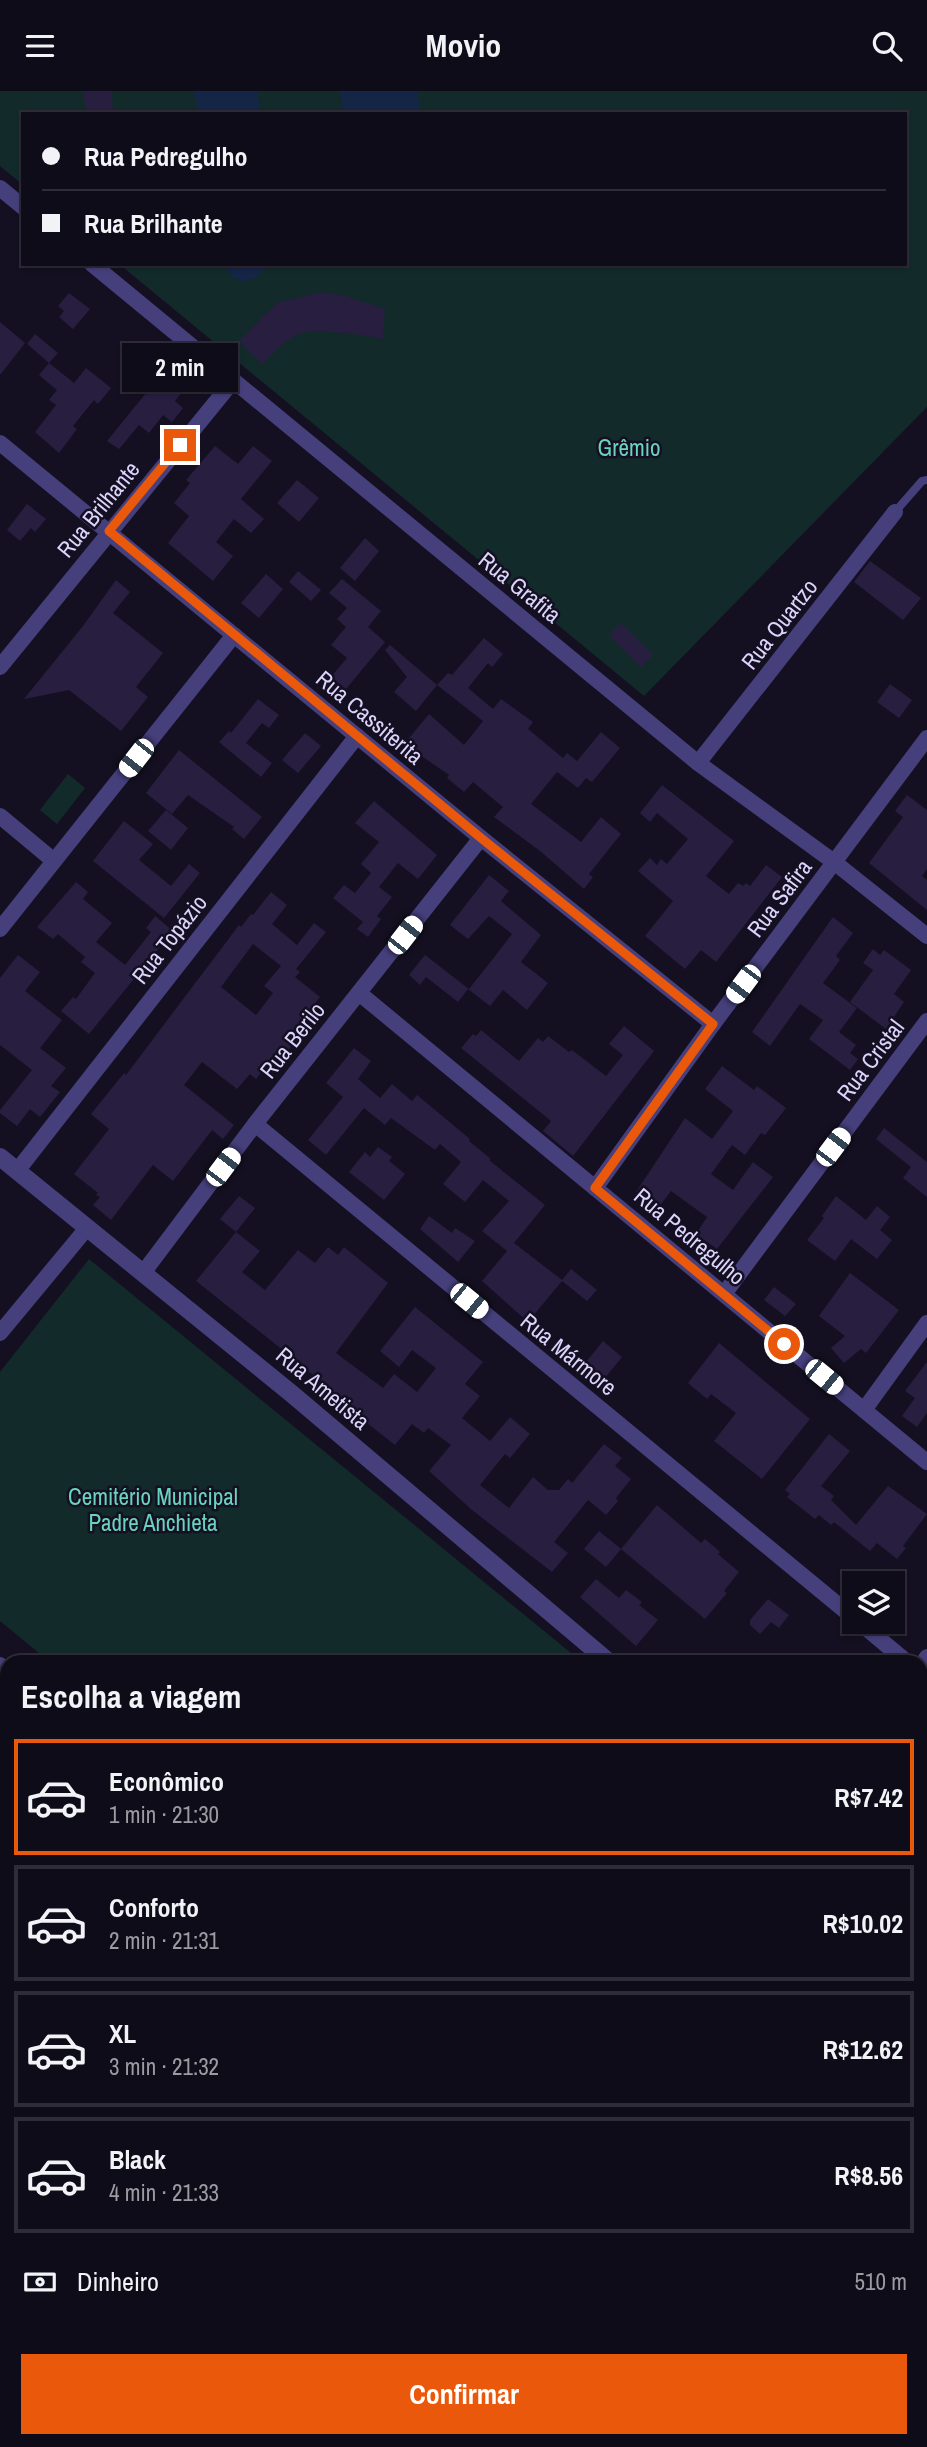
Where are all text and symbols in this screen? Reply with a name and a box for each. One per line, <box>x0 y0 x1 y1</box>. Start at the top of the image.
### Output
text: Movio <box>426 24 501 67</box>
icon: menu <box>21 27 59 65</box>
icon: search <box>868 27 906 65</box>
text: Rua Pedregulho <box>84 139 248 174</box>
text: Rua Brilhante <box>84 206 223 241</box>
callout: 2 min <box>122 343 238 393</box>
text: 2 min <box>155 352 205 383</box>
route end <box>164 429 196 461</box>
park label: Grêmio <box>598 432 660 463</box>
street label: Rua Brilhante <box>50 454 146 564</box>
street label: Rua Grafita <box>472 544 568 630</box>
street label: Rua Quartzo <box>734 572 824 676</box>
street label: Rua Cassiterita <box>310 663 431 771</box>
car <box>115 735 158 781</box>
street label: Rua Safira <box>739 852 819 943</box>
street label: Rua Topázio <box>124 888 214 990</box>
car <box>384 912 427 958</box>
car <box>722 961 765 1007</box>
street label: Rua Berilo <box>252 995 332 1085</box>
street label: Rua Cristal <box>829 1013 911 1107</box>
car <box>812 1124 855 1170</box>
car <box>202 1144 245 1190</box>
street label: Rua Pedregulho <box>628 1180 752 1292</box>
car <box>447 1280 492 1322</box>
street label: Rua Mármore <box>514 1306 624 1402</box>
route start <box>768 1328 800 1360</box>
street label: Rua Ametista <box>270 1340 377 1437</box>
car <box>802 1356 847 1398</box>
park label: Cemitério Municipal Padre Anchieta <box>68 1481 238 1538</box>
map controls <box>842 1571 905 1634</box>
button: layers <box>842 1571 905 1634</box>
text: Escolha a viagem <box>21 1675 241 1718</box>
text: Econômico <box>109 1764 224 1799</box>
icon: car <box>25 1766 88 1829</box>
text: R$7.42 <box>834 1780 903 1815</box>
text: 1 min · 21:30 <box>109 1799 219 1830</box>
text: Conforto <box>109 1890 199 1925</box>
icon: car <box>25 1892 88 1955</box>
text: R$10.02 <box>822 1906 903 1941</box>
text: 2 min · 21:31 <box>109 1925 219 1956</box>
text: XL <box>109 2016 136 2051</box>
icon: car <box>25 2018 88 2081</box>
text: R$12.62 <box>822 2032 903 2067</box>
text: 3 min · 21:32 <box>109 2051 219 2082</box>
text: Black <box>109 2142 166 2177</box>
icon: car <box>25 2144 88 2207</box>
text: R$8.56 <box>834 2158 903 2193</box>
text: 4 min · 21:33 <box>109 2177 219 2208</box>
icon: cash <box>21 2263 59 2301</box>
text: Dinheiro <box>77 2264 159 2299</box>
text: 510 m <box>855 2266 907 2297</box>
button: Confirmar <box>21 2354 907 2434</box>

